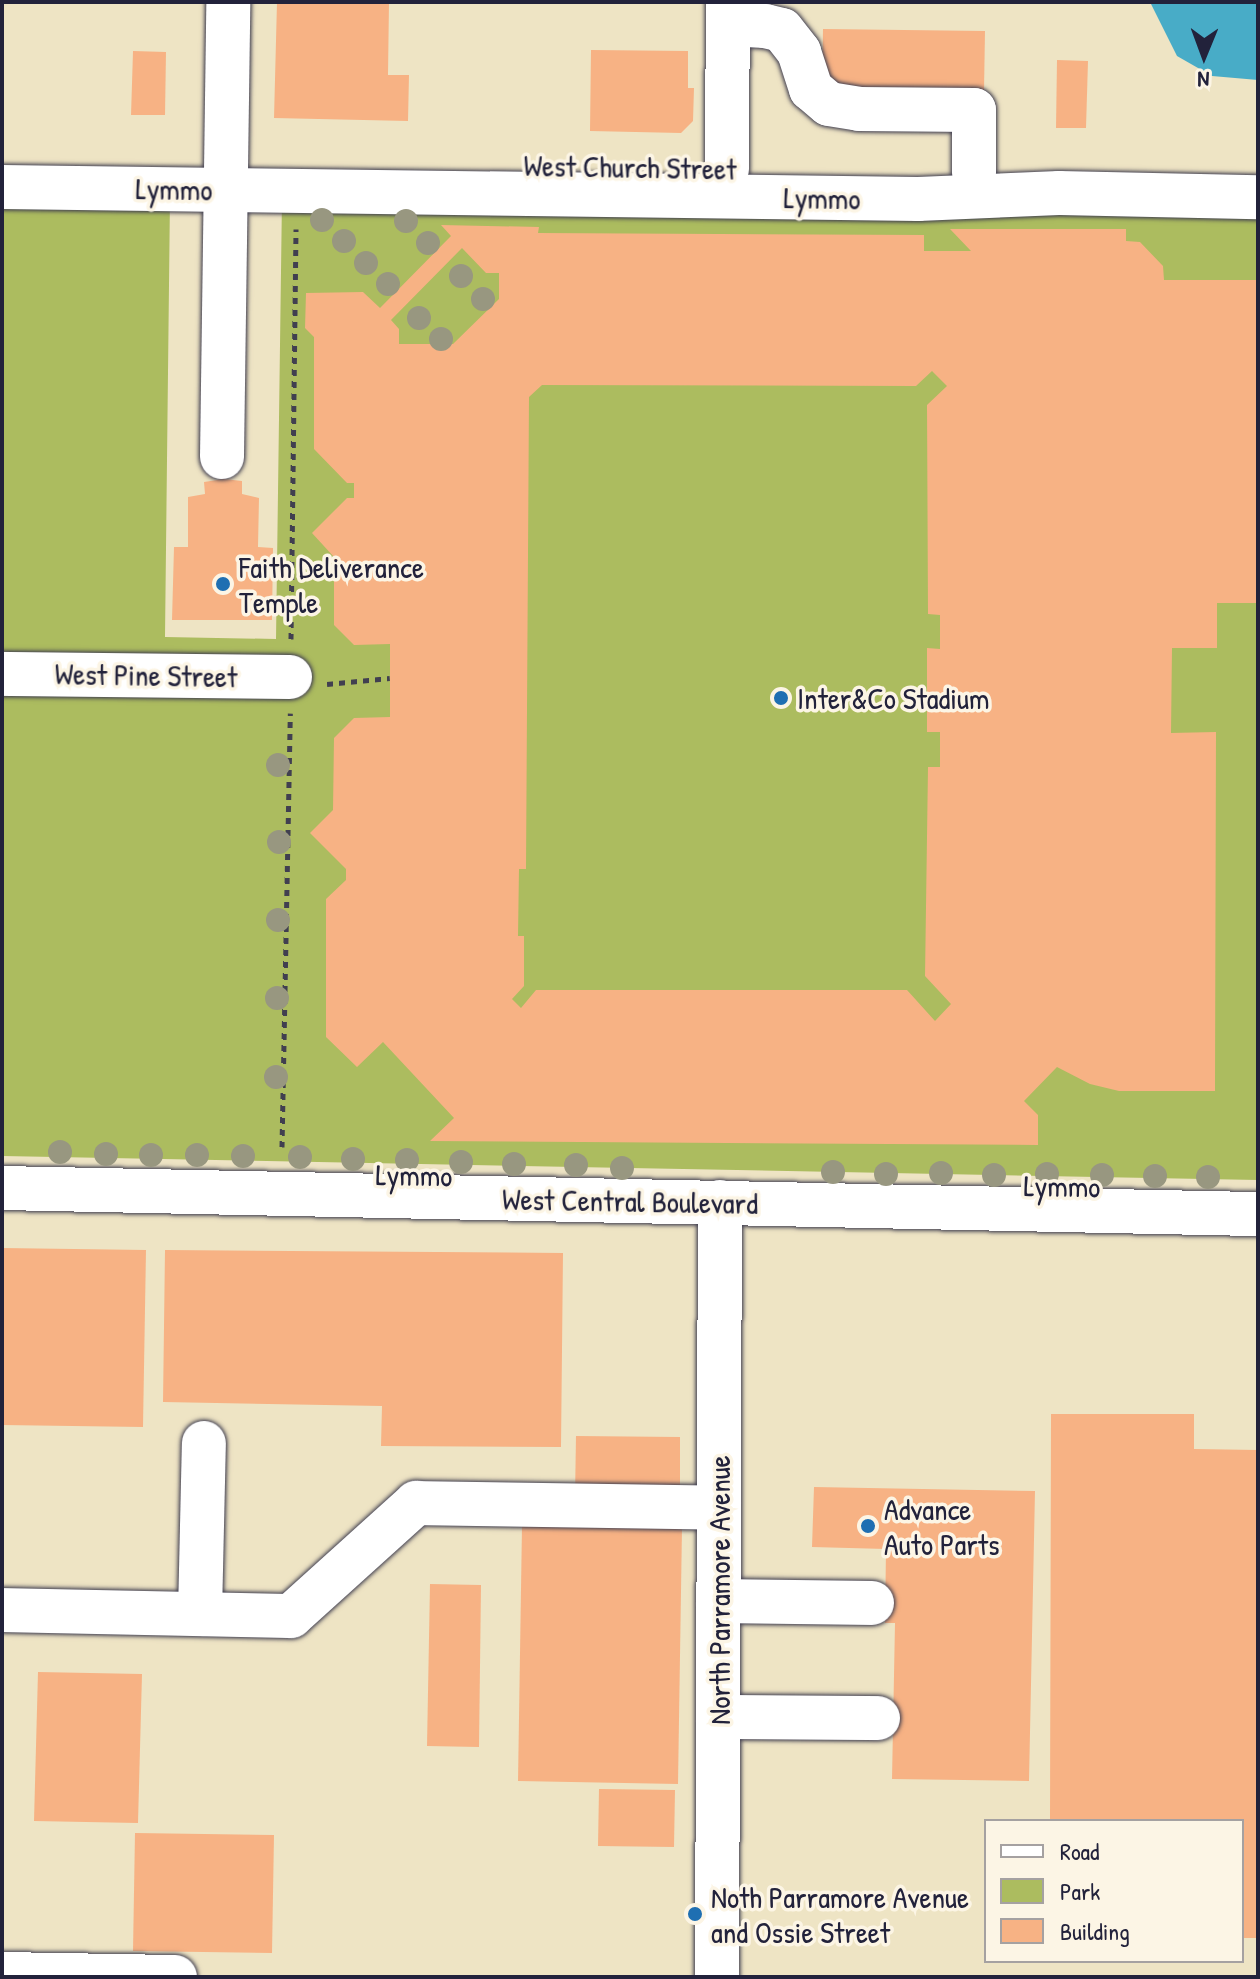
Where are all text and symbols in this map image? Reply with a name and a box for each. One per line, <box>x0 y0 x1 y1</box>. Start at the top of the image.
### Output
north arrow <box>1164 16 1244 96</box>
text: N <box>1197 65 1210 95</box>
street label: West Church Street <box>523 147 737 187</box>
street label: Lymmo <box>135 170 213 208</box>
street label: Lymmo <box>783 179 861 217</box>
place label: Faith Deliverance Temple <box>239 549 424 620</box>
marker: Faith Deliverance Temple <box>214 575 232 593</box>
street label: West Pine Street <box>54 655 238 695</box>
place label: Inter&Co Stadium <box>797 680 989 716</box>
marker: Inter&Co Stadium <box>772 689 790 707</box>
street label: Lymmo <box>375 1156 453 1194</box>
street label: Lymmo <box>1023 1167 1101 1205</box>
street label: West Central Boulevard <box>502 1181 758 1221</box>
street label: North Parramore Avenue <box>701 1455 737 1725</box>
place label: Advance Auto Parts <box>884 1491 1000 1562</box>
marker: Advance Auto Parts <box>859 1517 877 1535</box>
legend <box>984 1819 1244 1963</box>
text: Road <box>1060 1835 1099 1867</box>
text: Park <box>1060 1875 1100 1907</box>
place label: Noth Parramore Avenue and Ossie Street <box>711 1879 969 1950</box>
marker: Noth Parramore Avenue and Ossie Street <box>686 1905 704 1923</box>
text: Building <box>1060 1915 1130 1947</box>

